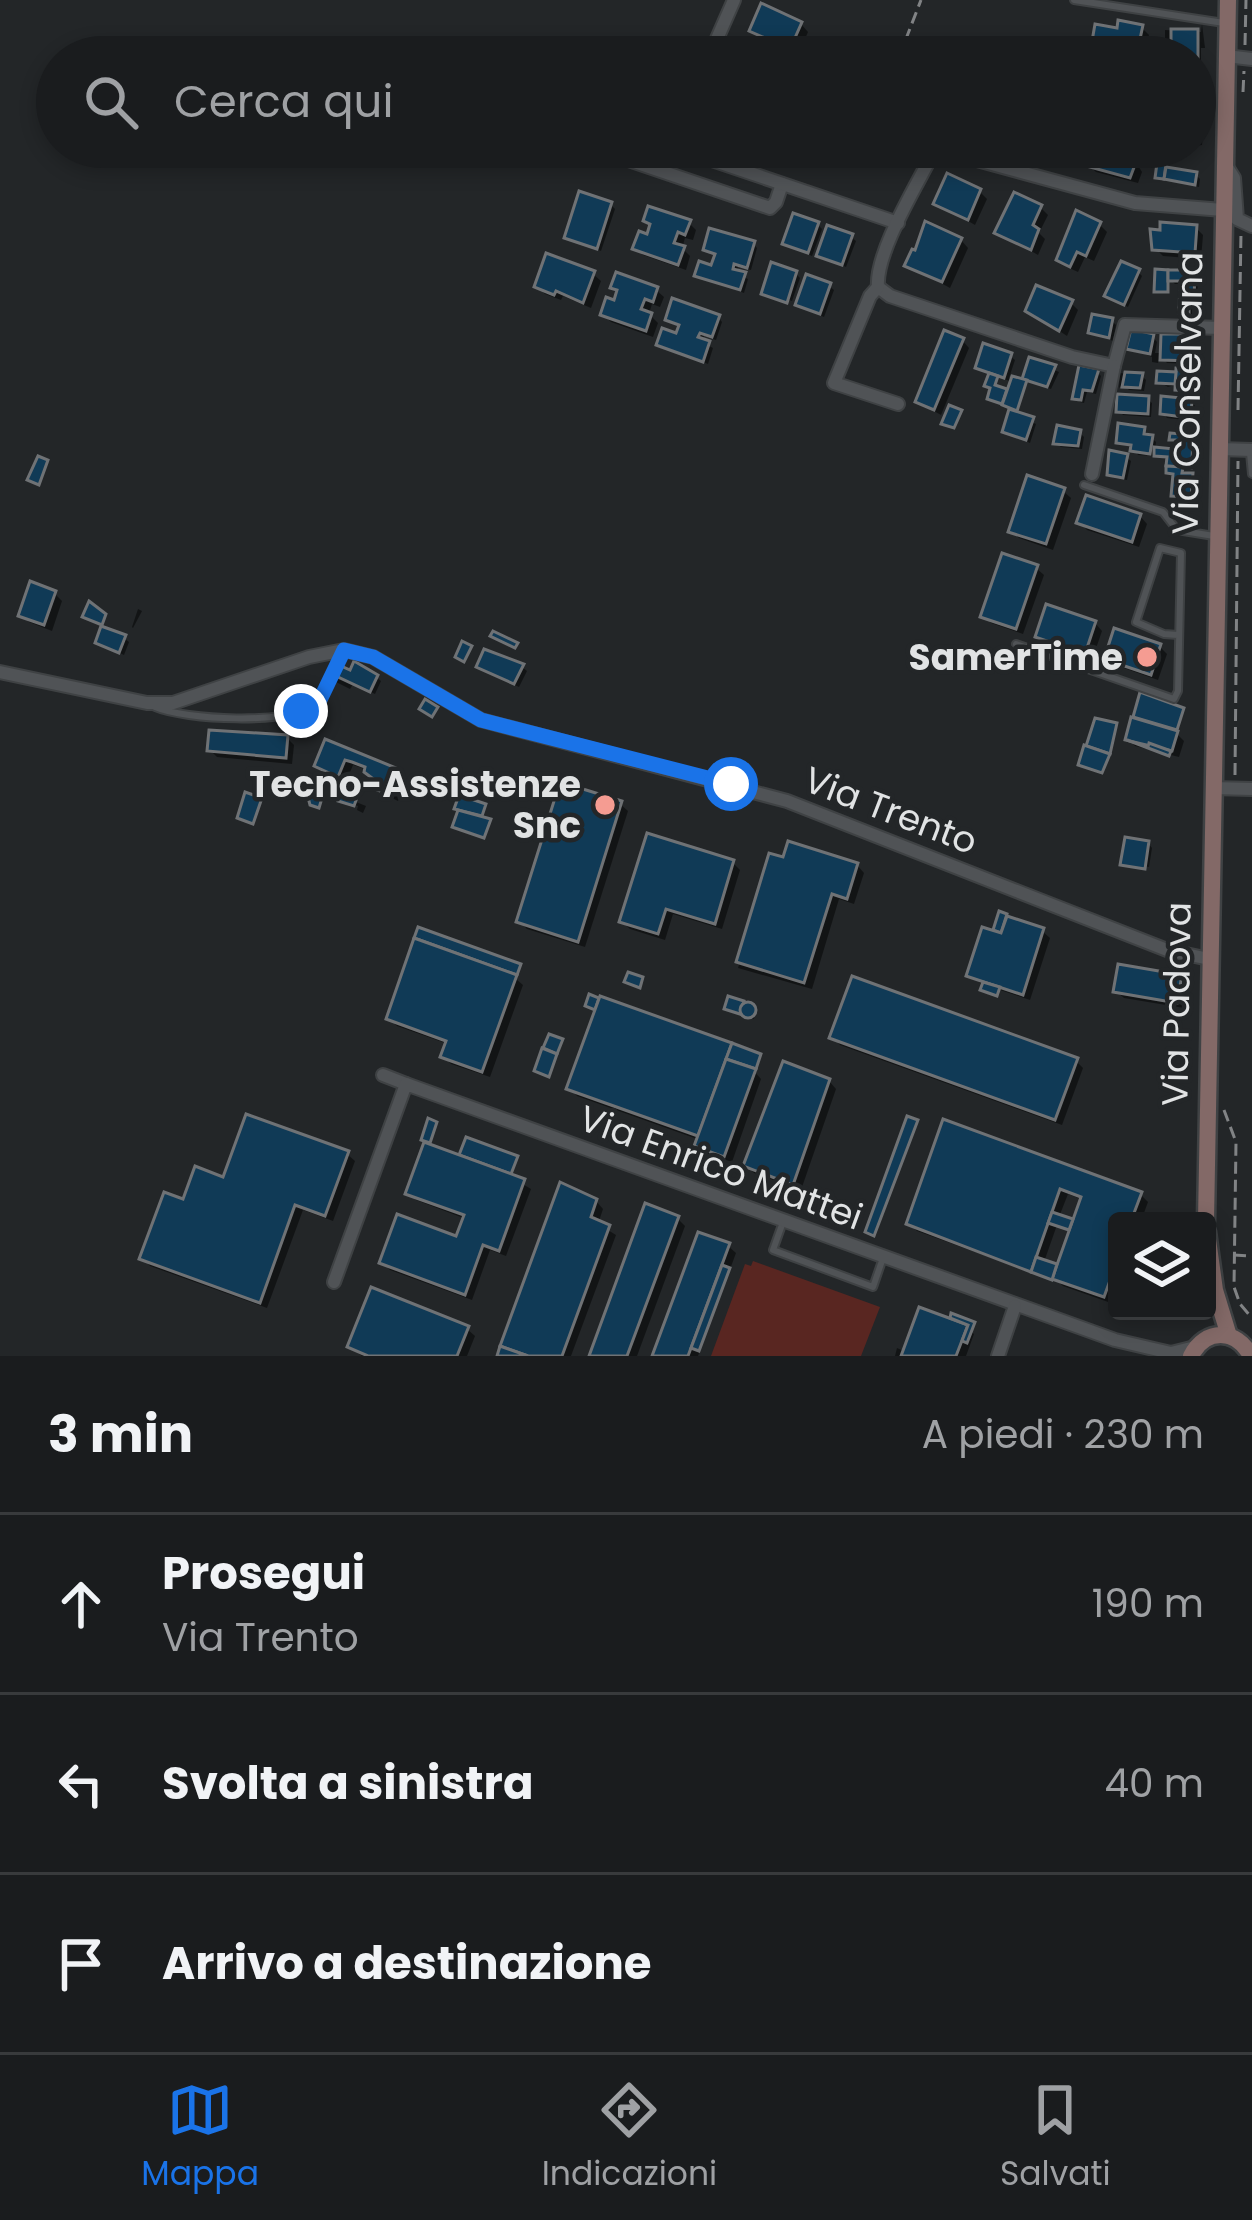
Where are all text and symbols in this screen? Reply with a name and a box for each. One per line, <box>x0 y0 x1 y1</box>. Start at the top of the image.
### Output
search box <box>36 36 1216 168</box>
icon: search <box>78 69 144 135</box>
text: Cerca qui <box>174 70 393 133</box>
street label: Via Conselvana <box>1160 251 1215 535</box>
place label: SamerTime <box>909 632 1123 683</box>
marker: SamerTime <box>1134 644 1160 670</box>
route end <box>274 684 328 738</box>
street label: Via Trento <box>797 754 985 867</box>
route start <box>704 757 758 811</box>
place label: Tecno-Assistenze Snc <box>249 759 581 851</box>
marker: Tecno-Assistenze Snc <box>592 792 618 818</box>
street label: Via Padova <box>1149 901 1204 1107</box>
street label: Via Enrico Mattei <box>572 1093 870 1242</box>
map controls <box>1108 1212 1216 1320</box>
button: layers <box>1108 1212 1216 1320</box>
text: 3 min <box>48 1398 193 1470</box>
text: A piedi · 230 m <box>922 1407 1204 1462</box>
text: Prosegui <box>162 1542 365 1605</box>
icon: ahead <box>48 1571 114 1637</box>
text: 190 m <box>1092 1576 1204 1631</box>
text: Via Trento <box>162 1610 359 1665</box>
icon: left <box>48 1751 114 1817</box>
text: Svolta a sinistra <box>162 1752 533 1815</box>
text: 40 m <box>1104 1756 1204 1811</box>
icon: arrive <box>48 1931 114 1997</box>
text: Arrivo a destinazione <box>162 1932 652 1995</box>
tab: Mappa <box>141 2077 259 2199</box>
tab: Indicazioni <box>542 2077 717 2199</box>
tab: Salvati <box>1000 2077 1111 2199</box>

